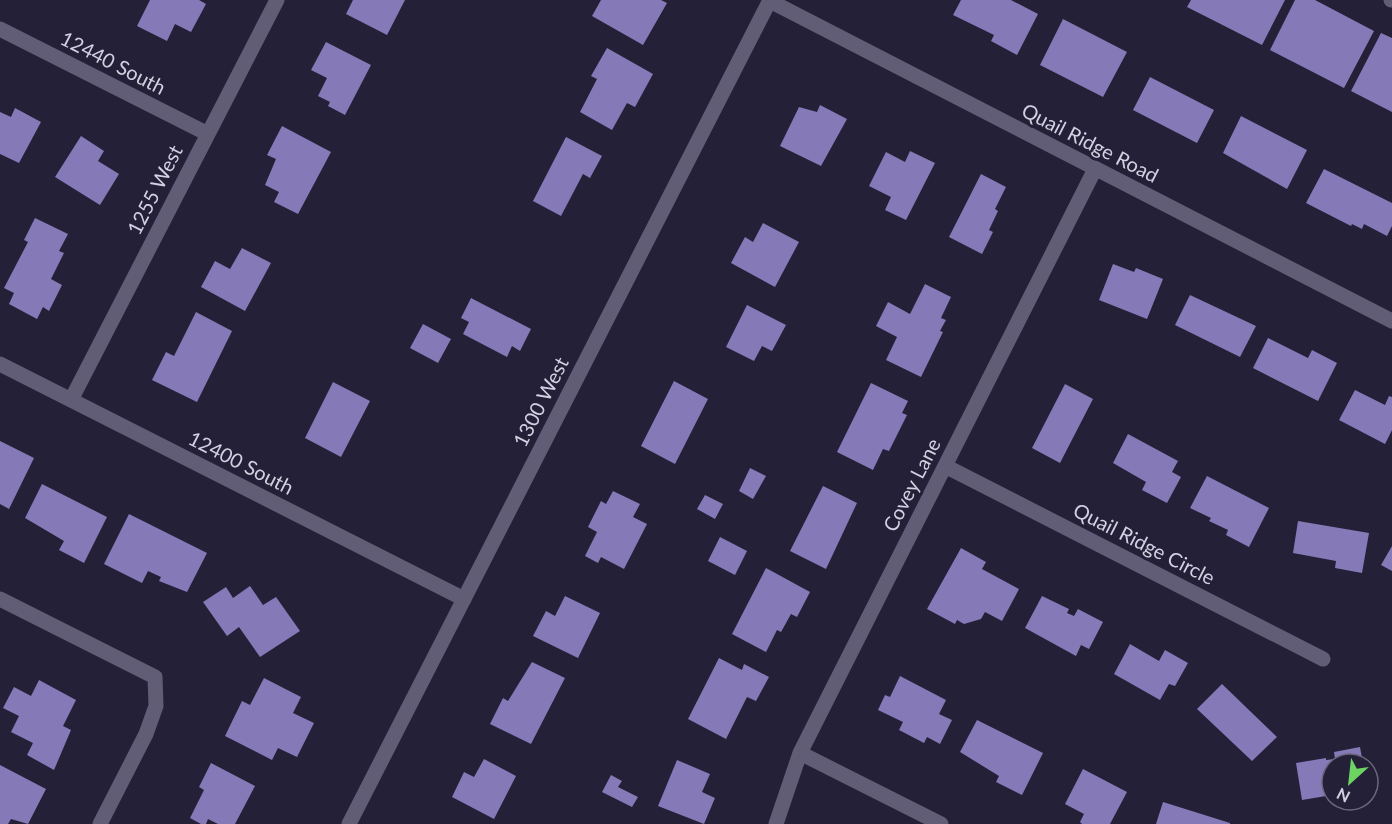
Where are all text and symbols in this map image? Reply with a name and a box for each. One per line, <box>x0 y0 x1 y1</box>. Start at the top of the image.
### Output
street label: 12440 South <box>57 25 170 99</box>
street label: Quail Ridge Road <box>1018 97 1163 187</box>
street label: 1255 West <box>121 141 187 238</box>
street label: 1300 West <box>507 353 573 450</box>
street label: 12400 South <box>185 425 298 499</box>
street label: Covey Lane <box>877 434 945 535</box>
street label: Quail Ridge Circle <box>1070 497 1219 589</box>
north arrow <box>1320 752 1380 812</box>
text: N <box>1333 785 1353 807</box>

